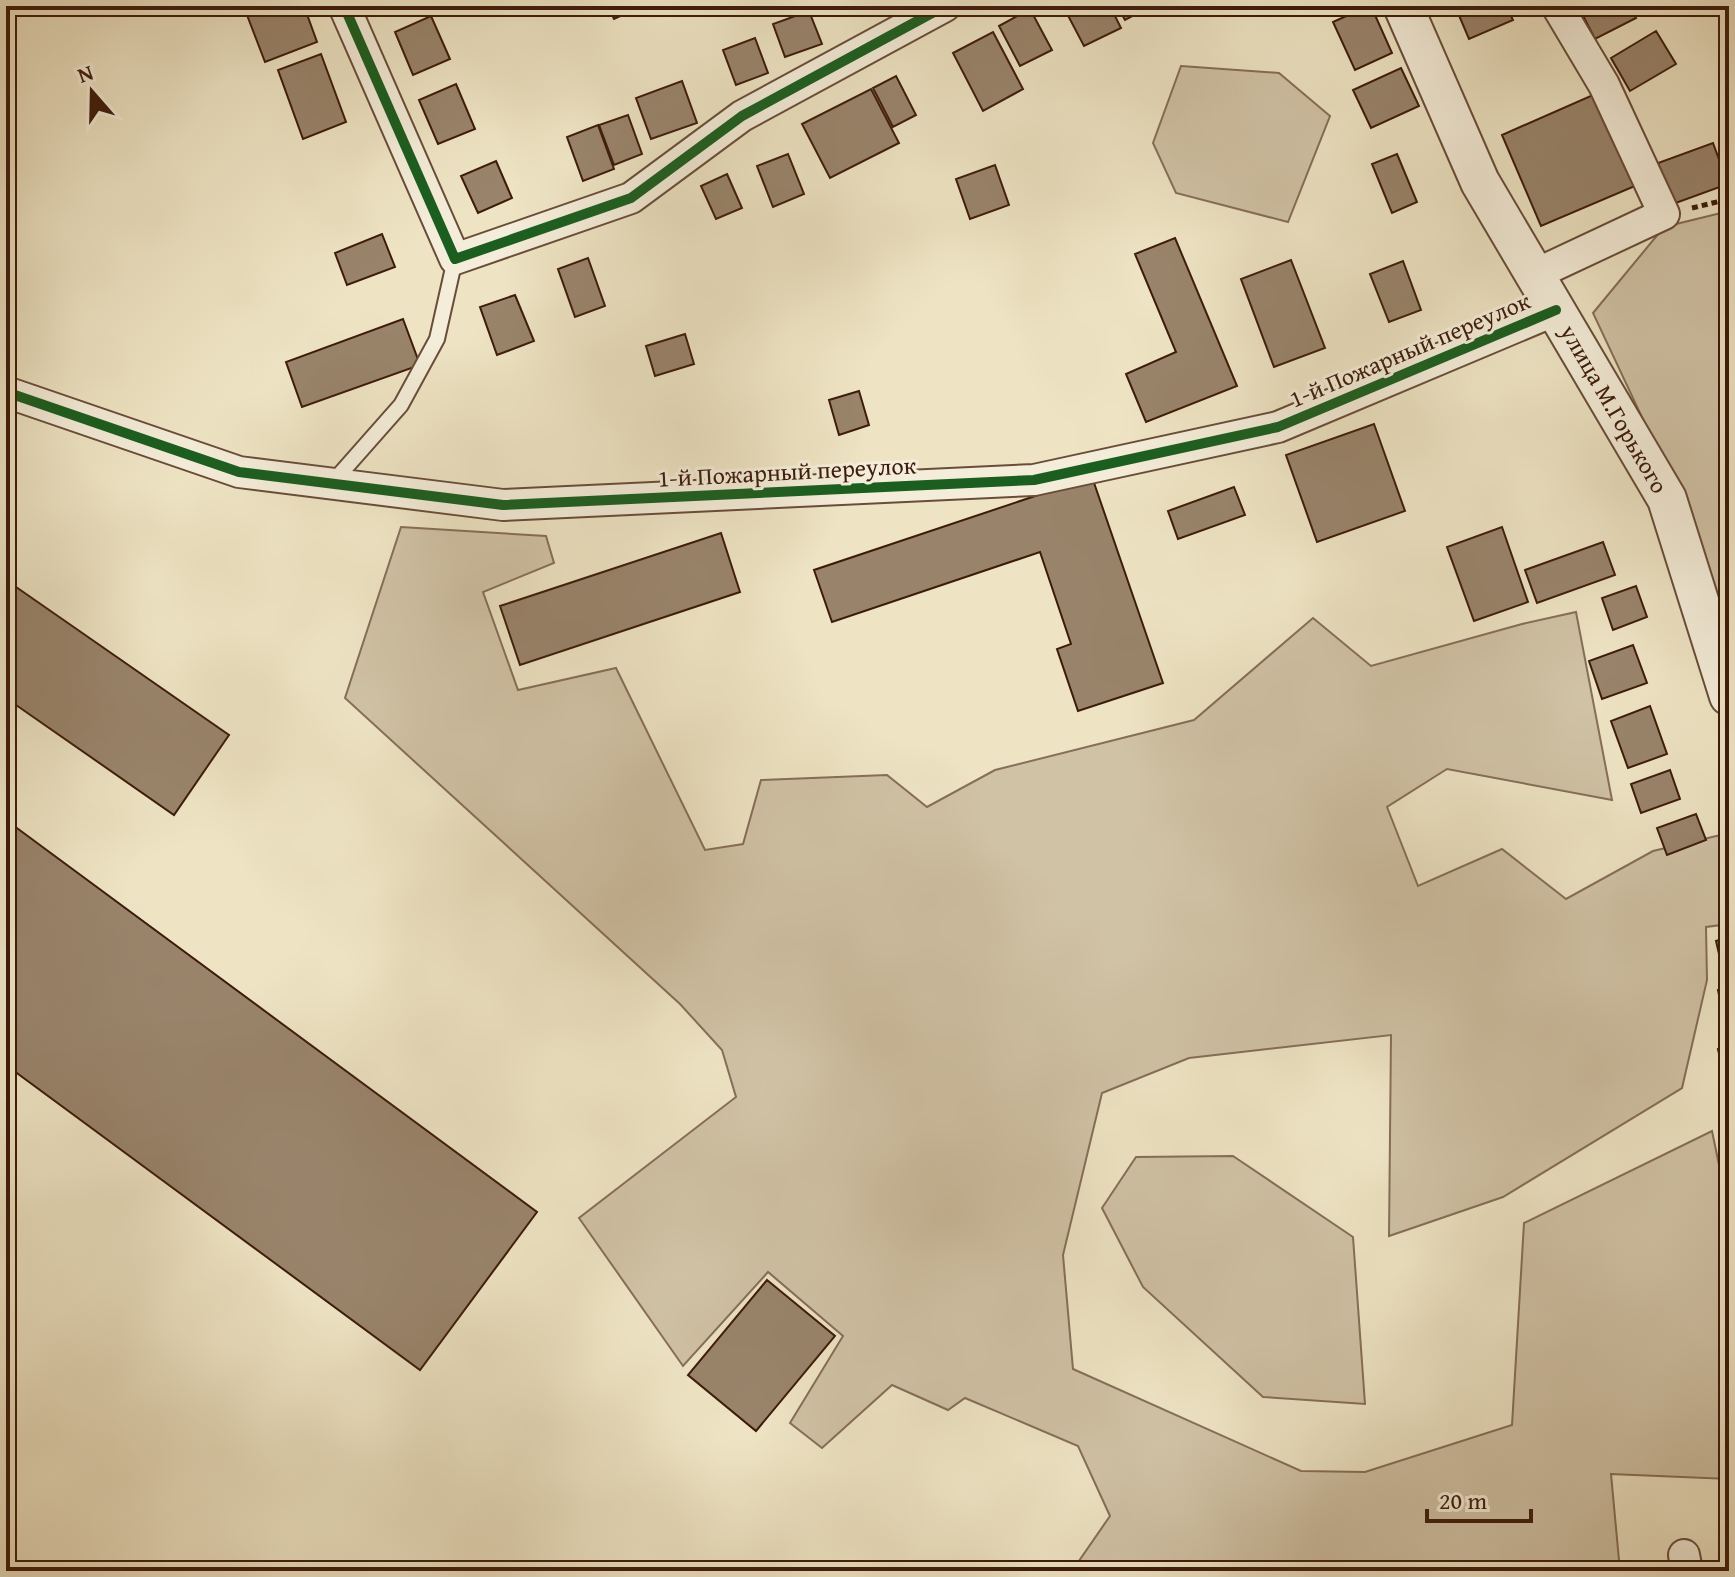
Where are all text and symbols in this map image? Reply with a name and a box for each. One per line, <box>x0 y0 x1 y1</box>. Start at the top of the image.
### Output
north arrow <box>52 52 132 132</box>
text: N <box>73 56 98 91</box>
street label: 1-й Пожарный переулок <box>1284 283 1536 416</box>
street label: улица М.Горького <box>1551 317 1677 500</box>
street label: 1-й Пожарный переулок <box>657 447 917 496</box>
scale bar <box>1427 1473 1531 1523</box>
text: 20 m <box>1439 1483 1487 1518</box>

